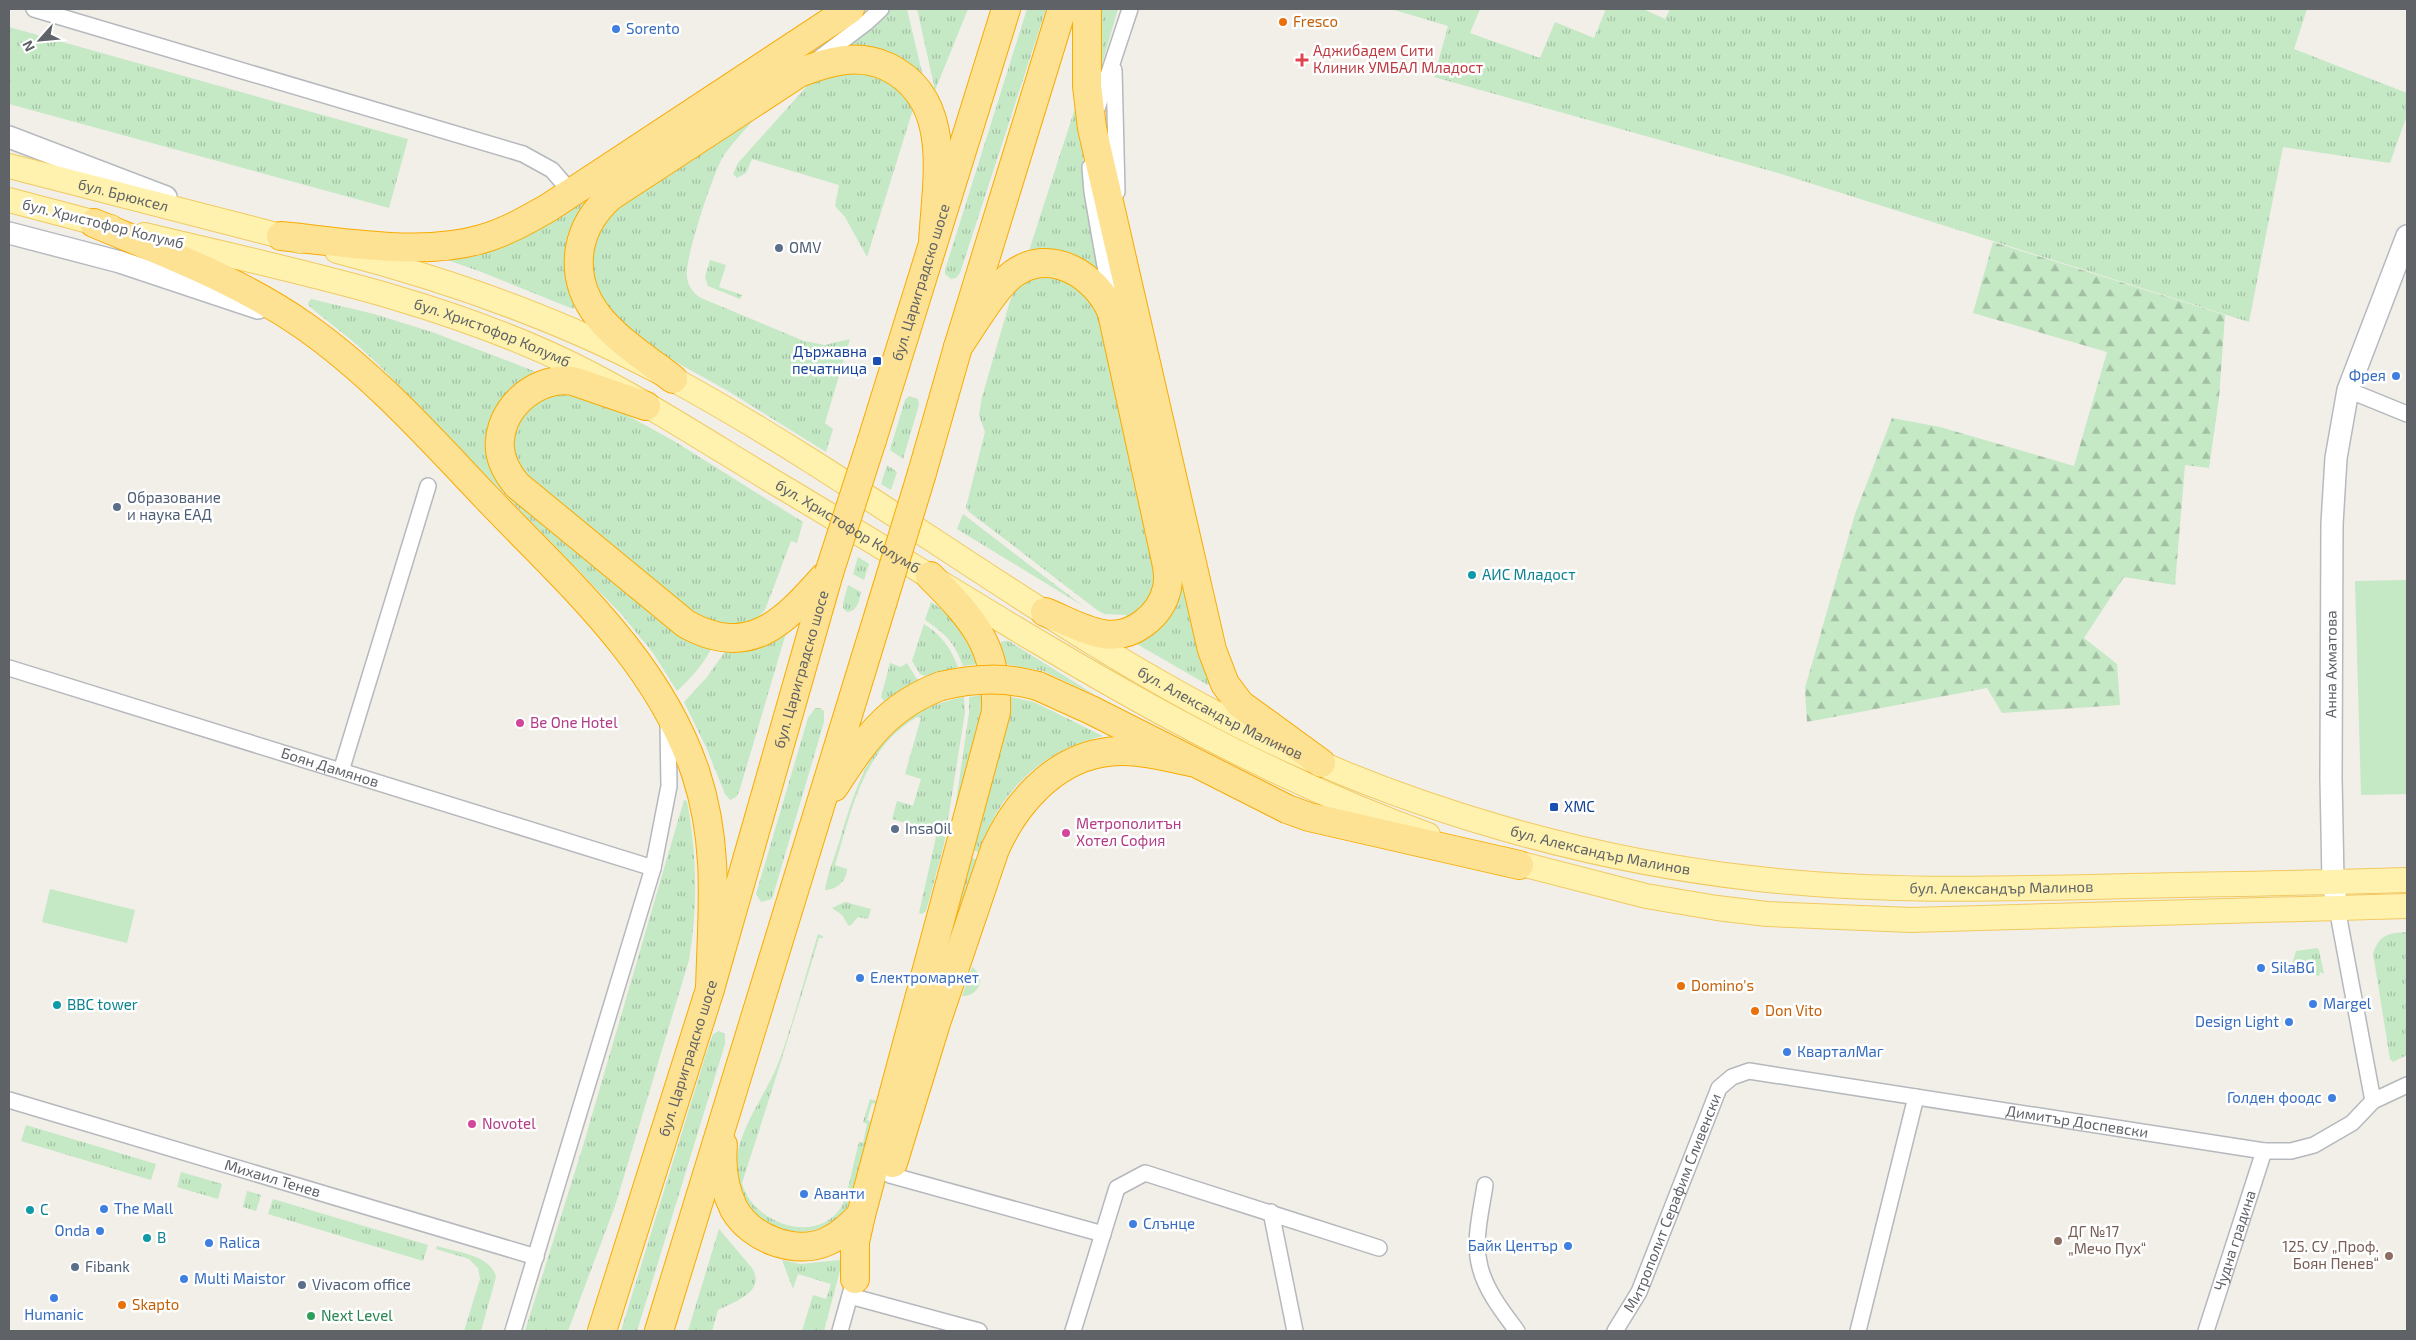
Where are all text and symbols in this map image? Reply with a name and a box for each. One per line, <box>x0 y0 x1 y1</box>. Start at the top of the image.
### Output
place label: Fresco <box>1293 12 1338 30</box>
north arrow <box>15 15 65 65</box>
marker: Fresco <box>1277 16 1289 28</box>
place label: Sorento <box>626 19 680 37</box>
marker: Sorento <box>610 23 622 35</box>
text: N <box>18 38 38 54</box>
place label: Аджибадем Сити Клиник УМБАЛ Младост <box>1313 41 1483 76</box>
marker: Аджибадем Сити Клиник УМБАЛ Младост <box>1295 53 1309 67</box>
street label: бул. Брюксел <box>76 174 171 215</box>
street label: бул. Христофор Колумб <box>20 194 186 253</box>
street label: бул. Цариградско шосе <box>887 201 953 363</box>
place label: OMV <box>789 238 821 256</box>
marker: OMV <box>773 242 785 254</box>
street label: бул. Христофор Колумб <box>412 294 574 370</box>
place label: Държавна печатница <box>792 342 867 377</box>
marker: Държавна печатница <box>871 355 883 367</box>
place label: Фрея <box>2349 366 2386 384</box>
marker: Фрея <box>2390 370 2402 382</box>
street label: бул. Христофор Колумб <box>772 475 924 576</box>
place label: Образование и наука ЕАД <box>127 488 221 524</box>
marker: Образование и наука ЕАД <box>111 501 123 513</box>
place label: АИС Младост <box>1482 565 1576 583</box>
marker: АИС Младост <box>1466 569 1478 581</box>
street label: бул. Цариградско шосе <box>769 588 832 750</box>
street label: Анна Ахматова <box>2321 610 2340 718</box>
street label: бул. Александър Малинов <box>1135 662 1306 763</box>
place label: Be One Hotel <box>530 713 618 731</box>
marker: Be One Hotel <box>514 717 526 729</box>
street label: Боян Дамянов <box>279 743 381 790</box>
place label: ХМС <box>1564 797 1595 815</box>
marker: ХМС <box>1548 801 1560 813</box>
place label: Метрополитън Хотел София <box>1076 814 1181 849</box>
place label: InsaOil <box>905 819 952 837</box>
street label: бул. Александър Малинов <box>1508 821 1692 878</box>
marker: InsaOil <box>889 823 901 835</box>
marker: Метрополитън Хотел София <box>1060 827 1072 839</box>
street label: бул. Александър Малинов <box>1909 877 2094 898</box>
place label: SilaBG <box>2271 958 2315 976</box>
marker: SilaBG <box>2255 962 2267 974</box>
place label: Електромаркет <box>870 968 979 986</box>
marker: Електромаркет <box>854 972 866 984</box>
place label: Domino's <box>1691 976 1754 994</box>
street label: бул. Цариградско шосе <box>654 977 720 1139</box>
marker: Domino's <box>1675 980 1687 992</box>
place label: Margel <box>2323 994 2372 1012</box>
place label: BBC tower <box>67 995 138 1013</box>
marker: Margel <box>2307 998 2319 1010</box>
marker: BBC tower <box>51 999 63 1011</box>
place label: Don Vito <box>1765 1001 1822 1019</box>
marker: Don Vito <box>1749 1005 1761 1017</box>
place label: Design Light <box>2195 1012 2279 1030</box>
marker: Design Light <box>2283 1016 2295 1028</box>
place label: КварталМаг <box>1797 1042 1884 1060</box>
marker: КварталМаг <box>1781 1046 1793 1058</box>
place label: Голден фоодс <box>2227 1088 2322 1106</box>
street label: Митрополит Серафим Сливенски <box>1619 1090 1724 1315</box>
marker: Голден фоодс <box>2326 1092 2338 1104</box>
street label: Димитър Доспевски <box>2005 1101 2150 1141</box>
place label: Novotel <box>482 1114 536 1132</box>
marker: Novotel <box>466 1118 478 1130</box>
street label: Михаил Тенев <box>223 1155 323 1200</box>
place label: Аванти <box>814 1184 865 1202</box>
marker: Аванти <box>798 1188 810 1200</box>
street label: Чудна градина <box>2210 1188 2259 1293</box>
place label: The Mall <box>114 1199 174 1217</box>
place label: C <box>40 1200 49 1218</box>
marker: The Mall <box>98 1203 110 1215</box>
marker: C <box>24 1204 36 1216</box>
place label: Слънце <box>1143 1214 1195 1232</box>
marker: Слънце <box>1127 1218 1139 1230</box>
place label: Onda <box>54 1221 90 1239</box>
place label: ДГ №17 „Мечо Пух“ <box>2068 1222 2146 1258</box>
marker: Onda <box>94 1225 106 1237</box>
place label: B <box>157 1228 166 1246</box>
marker: B <box>141 1232 153 1244</box>
place label: Ralica <box>219 1233 260 1251</box>
marker: ДГ №17 „Мечо Пух“ <box>2052 1235 2064 1247</box>
place label: Байк Център <box>1468 1236 1558 1254</box>
marker: Ralica <box>203 1237 215 1249</box>
place label: 125. СУ „Проф. Боян Пенев“ <box>2282 1237 2379 1272</box>
marker: Байк Център <box>1562 1240 1574 1252</box>
marker: 125. СУ „Проф. Боян Пенев“ <box>2383 1250 2395 1262</box>
place label: Fibank <box>85 1257 130 1275</box>
marker: Fibank <box>69 1261 81 1273</box>
place label: Multi Maistor <box>194 1269 286 1287</box>
marker: Multi Maistor <box>178 1273 190 1285</box>
place label: Vivacom office <box>312 1275 411 1293</box>
marker: Vivacom office <box>296 1279 308 1291</box>
marker: Humanic <box>48 1292 60 1304</box>
place label: Skapto <box>132 1295 179 1313</box>
marker: Skapto <box>116 1299 128 1311</box>
place label: Humanic <box>24 1305 84 1323</box>
place label: Next Level <box>321 1306 393 1324</box>
marker: Next Level <box>305 1310 317 1322</box>

